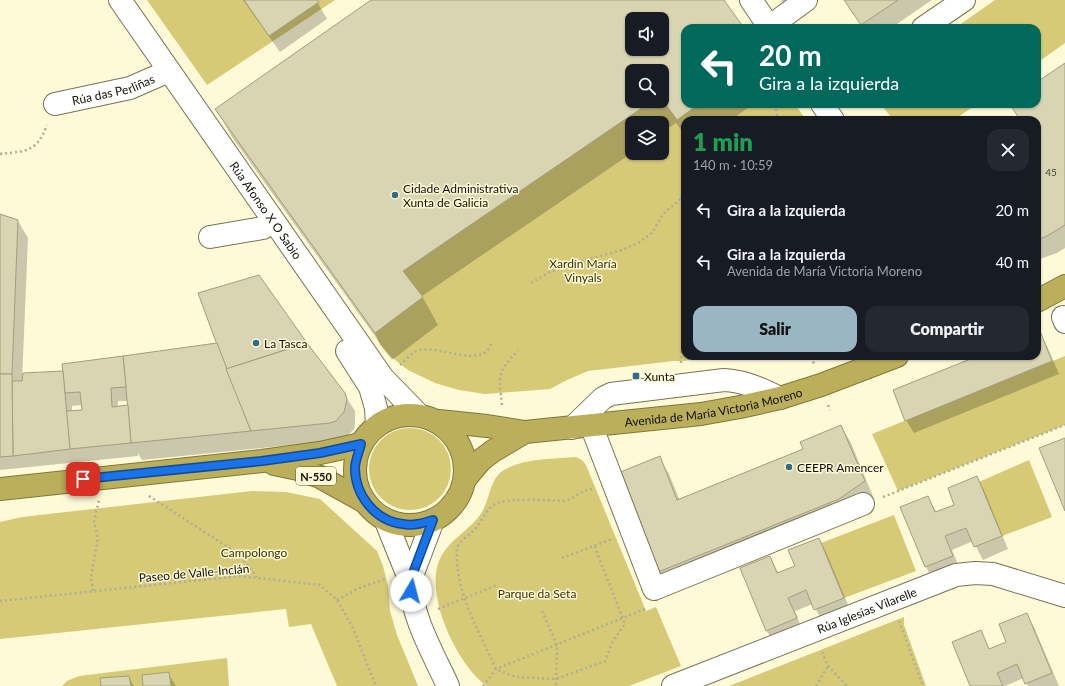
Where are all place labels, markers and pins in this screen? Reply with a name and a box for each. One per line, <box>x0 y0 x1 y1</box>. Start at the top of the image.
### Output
place label: Cidade Administrativa Xunta de Galicia <box>403 181 518 210</box>
marker: Cidade Administrativa Xunta de Galicia <box>390 190 400 200</box>
place label: La Tasca <box>264 336 307 351</box>
marker: La Tasca <box>251 338 261 348</box>
place label: Xunta <box>644 369 675 384</box>
marker: Xunta <box>631 371 641 381</box>
place label: CEEPR Amencer <box>797 460 884 475</box>
pin <box>66 462 100 496</box>
marker: CEEPR Amencer <box>784 462 794 472</box>

